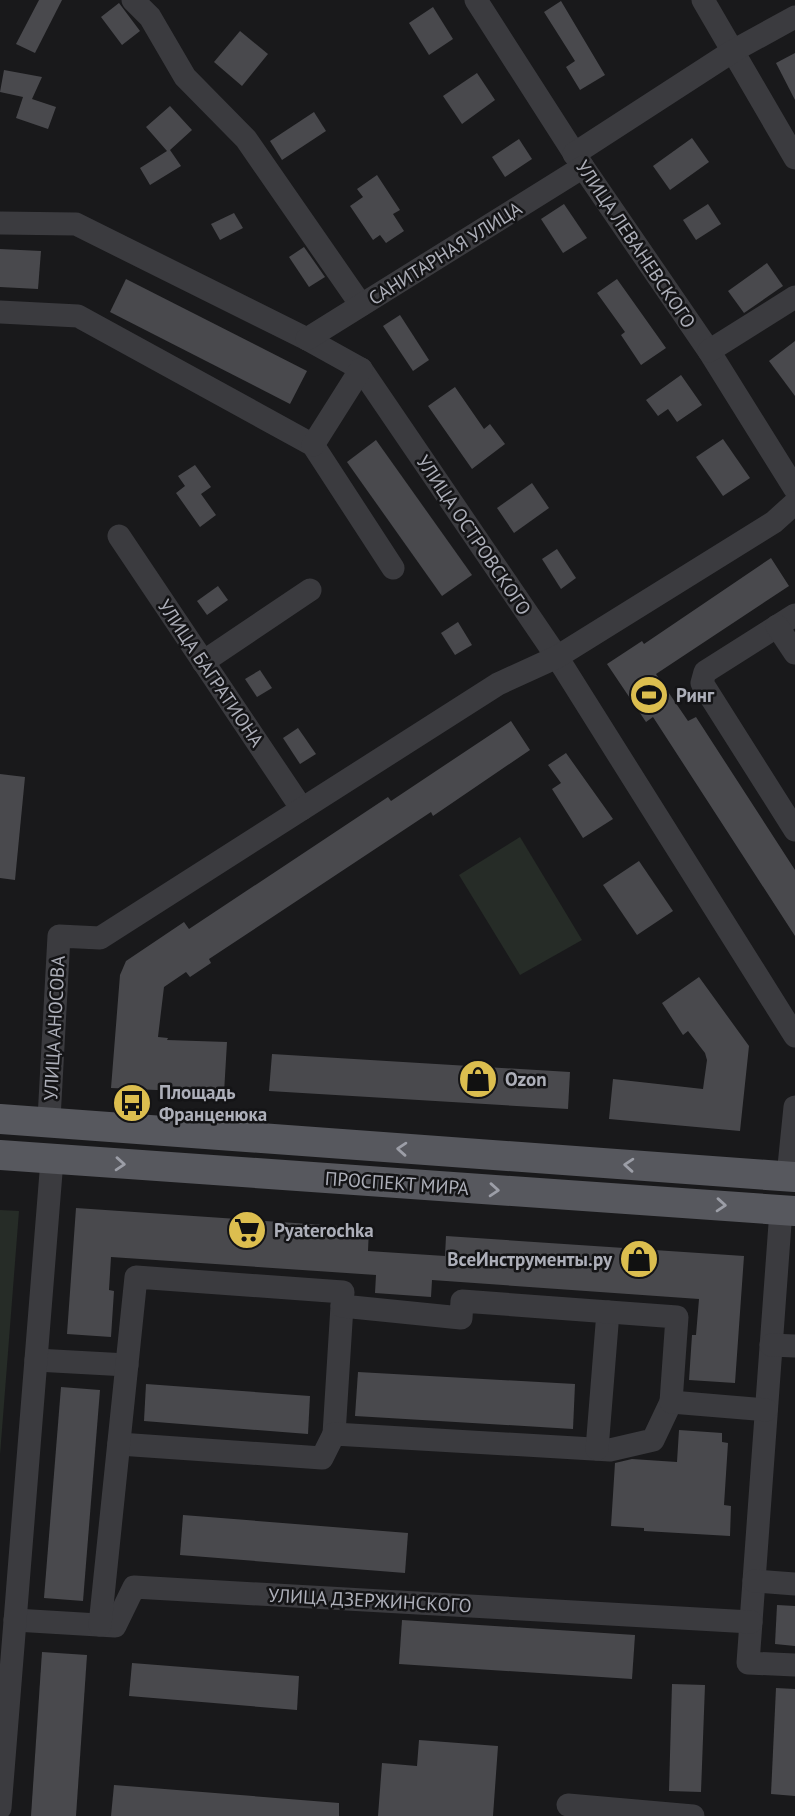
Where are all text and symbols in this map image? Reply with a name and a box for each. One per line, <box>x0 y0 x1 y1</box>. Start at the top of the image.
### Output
street label: УЛИЦА ЛЕВАНЕВСКОГО <box>571 155 701 333</box>
street label: САНИТАРНАЯ УЛИЦА <box>364 196 526 310</box>
street label: УЛИЦА ОСТРОВСКОГО <box>412 450 536 620</box>
street label: УЛИЦА БАГРАТИОНА <box>153 595 269 751</box>
sports icon: Ринг <box>628 674 670 716</box>
place label: Ринг <box>676 683 715 707</box>
street label: УЛИЦА АНОСОВА <box>38 955 70 1101</box>
shop icon: Ozon <box>457 1058 499 1100</box>
place label: Ozon <box>505 1067 547 1091</box>
place label: Площадь Франценюка <box>159 1080 267 1126</box>
bus stop icon: Площадь Франценюка <box>111 1082 153 1124</box>
one-way arrow <box>396 1142 407 1157</box>
one-way arrow <box>115 1157 126 1172</box>
one-way arrow <box>623 1158 634 1173</box>
street label: ПРОСПЕКТ МИРА <box>324 1166 470 1200</box>
one-way arrow <box>489 1182 500 1197</box>
one-way arrow <box>716 1197 727 1212</box>
supermarket icon: Pyaterochka <box>226 1209 268 1251</box>
place label: Pyaterochka <box>274 1218 374 1242</box>
shop icon: ВсеИнструменты.ру <box>618 1238 660 1280</box>
place label: ВсеИнструменты.ру <box>447 1247 613 1271</box>
street label: УЛИЦА ДЗЕРЖИНСКОГО <box>268 1583 472 1617</box>

